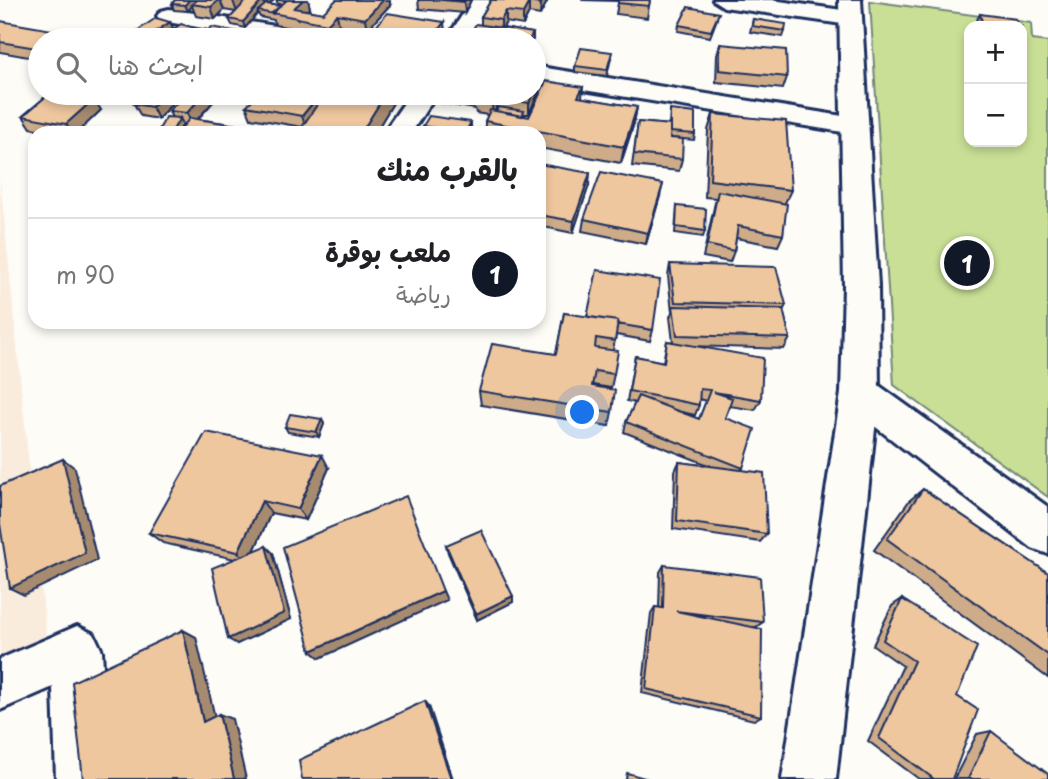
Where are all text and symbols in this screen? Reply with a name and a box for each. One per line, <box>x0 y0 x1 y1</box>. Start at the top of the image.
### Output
map controls <box>964 21 1027 147</box>
button: + <box>964 21 1027 84</box>
search box <box>28 28 546 105</box>
text: ابحث هنا <box>108 45 203 84</box>
icon: search <box>52 48 90 86</box>
button: − <box>964 84 1027 147</box>
text: بالقرب منك <box>377 146 518 191</box>
text: ملعب بوقرة <box>325 232 451 271</box>
pin: 1 <box>944 237 990 289</box>
text: 90 m <box>56 257 115 292</box>
text: 1 <box>490 257 501 292</box>
text: رياضة <box>396 276 451 311</box>
your location <box>565 395 599 429</box>

